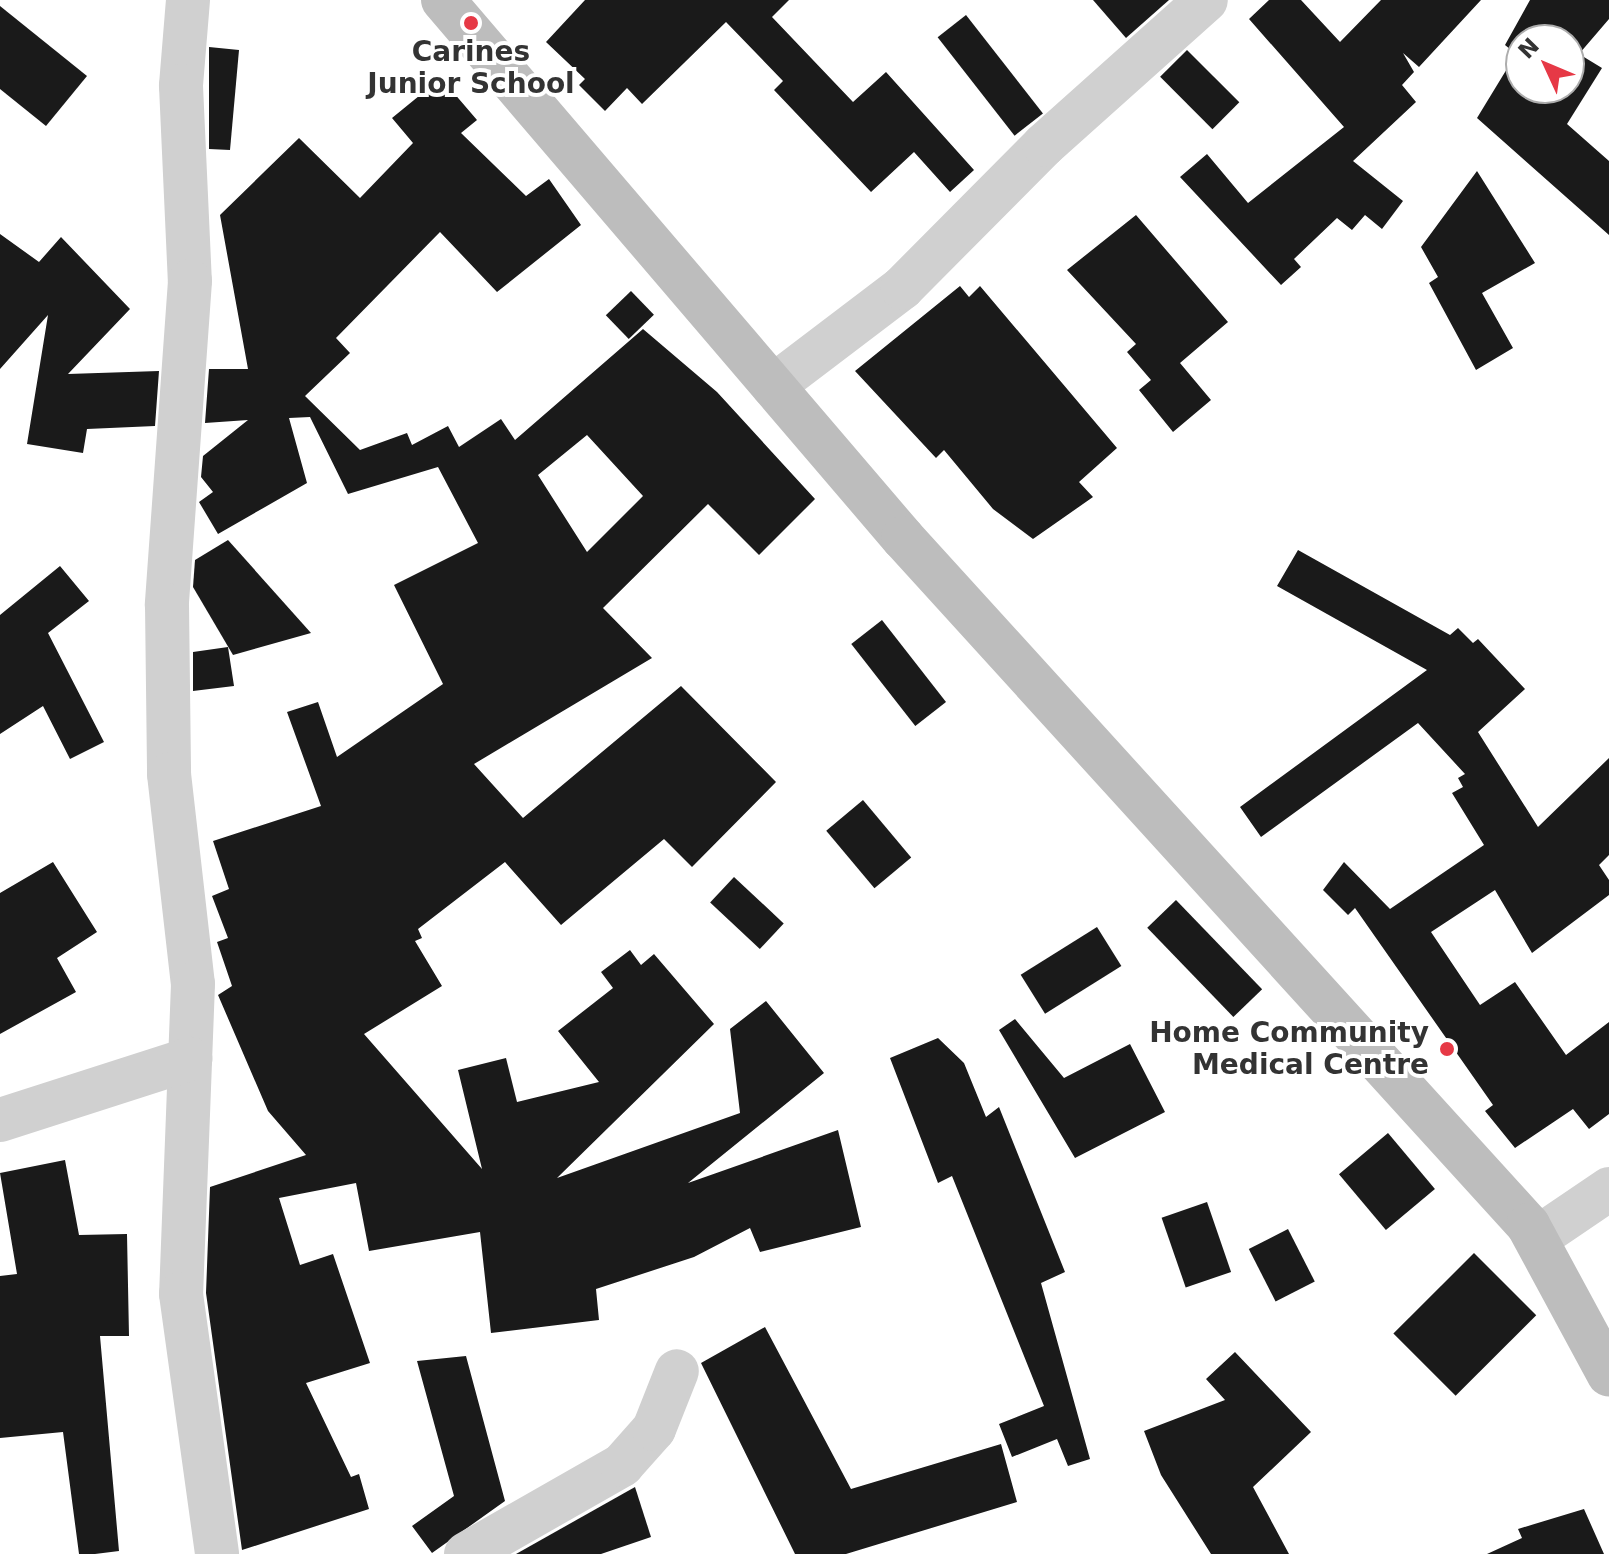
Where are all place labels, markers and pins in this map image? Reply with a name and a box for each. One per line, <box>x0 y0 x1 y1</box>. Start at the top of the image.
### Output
marker: Carines Junior School <box>462 14 480 32</box>
place label: Carines Junior School <box>367 35 575 101</box>
place label: Home Community Medical Centre <box>1149 1016 1429 1082</box>
marker: Home Community Medical Centre <box>1436 1038 1458 1060</box>

